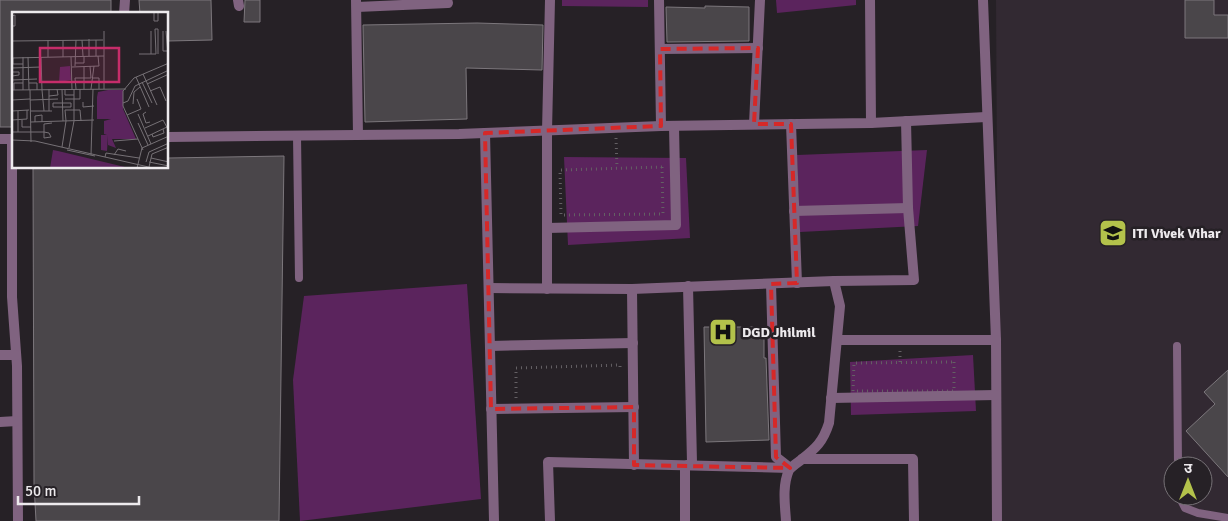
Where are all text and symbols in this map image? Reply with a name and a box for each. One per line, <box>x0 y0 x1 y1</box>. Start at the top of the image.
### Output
inset map <box>12 12 169 169</box>
school or university icon: ITI Vivek Vihar <box>1098 218 1128 248</box>
place label: ITI Vivek Vihar <box>1132 225 1221 242</box>
hospital icon: DGD Jhilmil <box>708 317 738 347</box>
place label: DGD Jhilmil <box>742 324 816 341</box>
north arrow <box>1163 456 1213 506</box>
text: उ <box>1184 460 1193 477</box>
scale bar <box>18 474 139 506</box>
text: 50 m <box>25 482 56 500</box>

